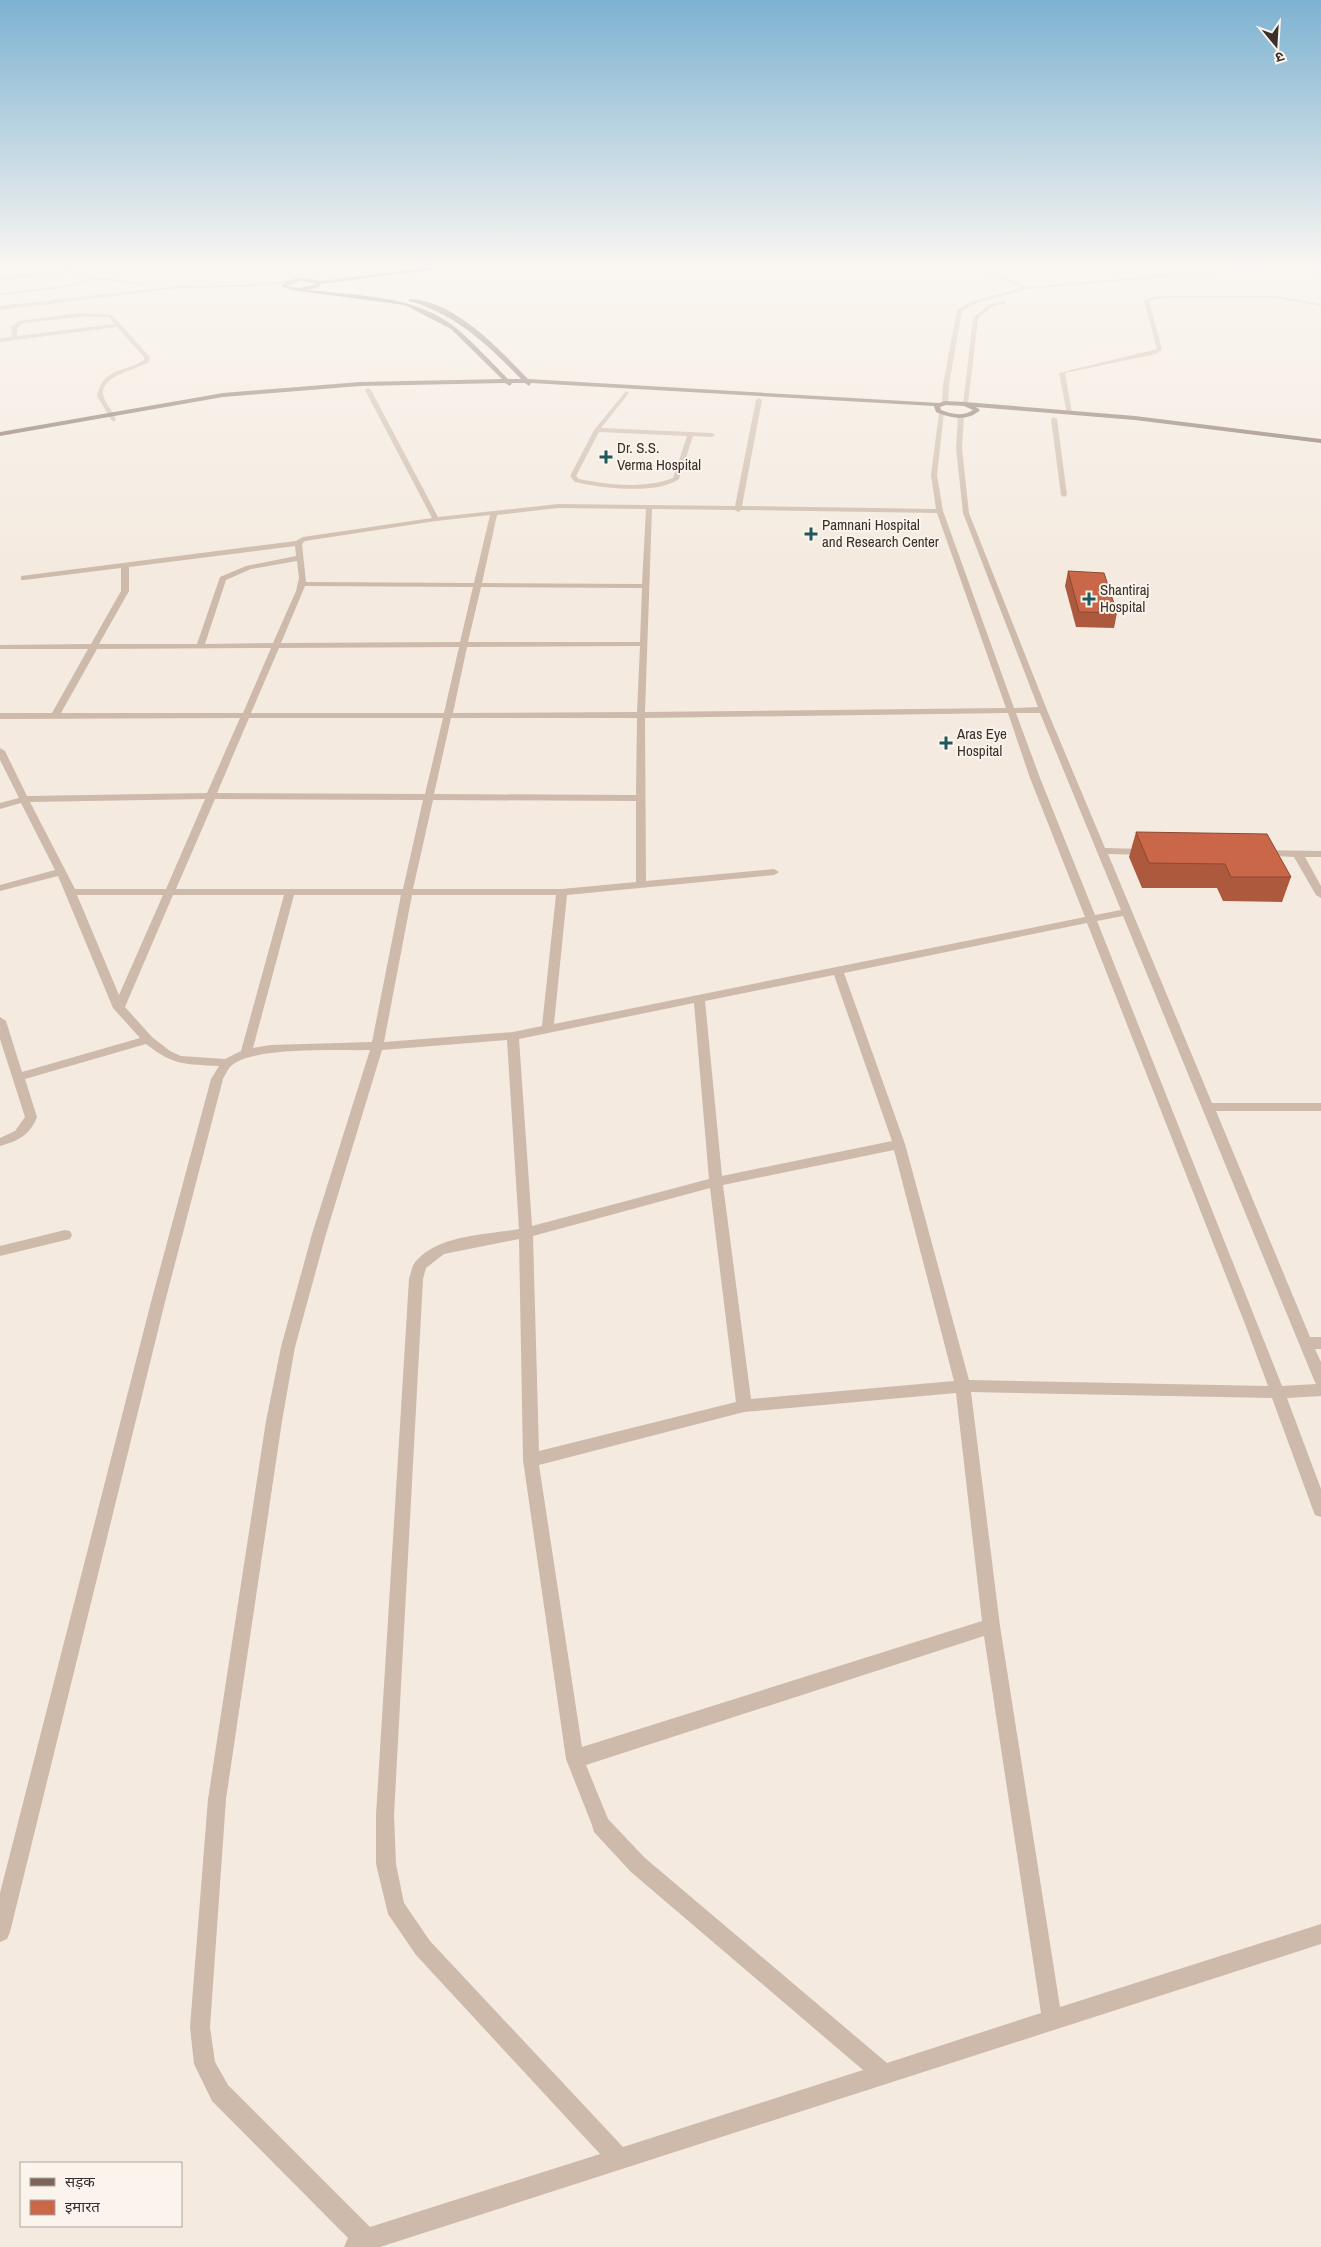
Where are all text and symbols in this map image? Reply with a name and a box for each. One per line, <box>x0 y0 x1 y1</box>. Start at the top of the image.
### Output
north arrow <box>1251 20 1301 70</box>
text: उ <box>1273 48 1287 67</box>
place label: Dr. S.S. Verma Hospital <box>617 437 701 475</box>
marker: Dr. S.S. Verma Hospital <box>599 450 613 464</box>
place label: Pamnani Hospital and Research Center <box>822 514 939 552</box>
marker: Pamnani Hospital and Research Center <box>804 527 818 541</box>
place label: Shantiraj Hospital <box>1100 579 1149 617</box>
marker: Shantiraj Hospital <box>1082 592 1096 606</box>
place label: Aras Eye Hospital <box>956 723 1007 761</box>
marker: Aras Eye Hospital <box>939 736 953 750</box>
legend <box>20 2162 182 2227</box>
text: सड़क <box>65 2171 95 2192</box>
text: इमारत <box>65 2196 100 2217</box>

